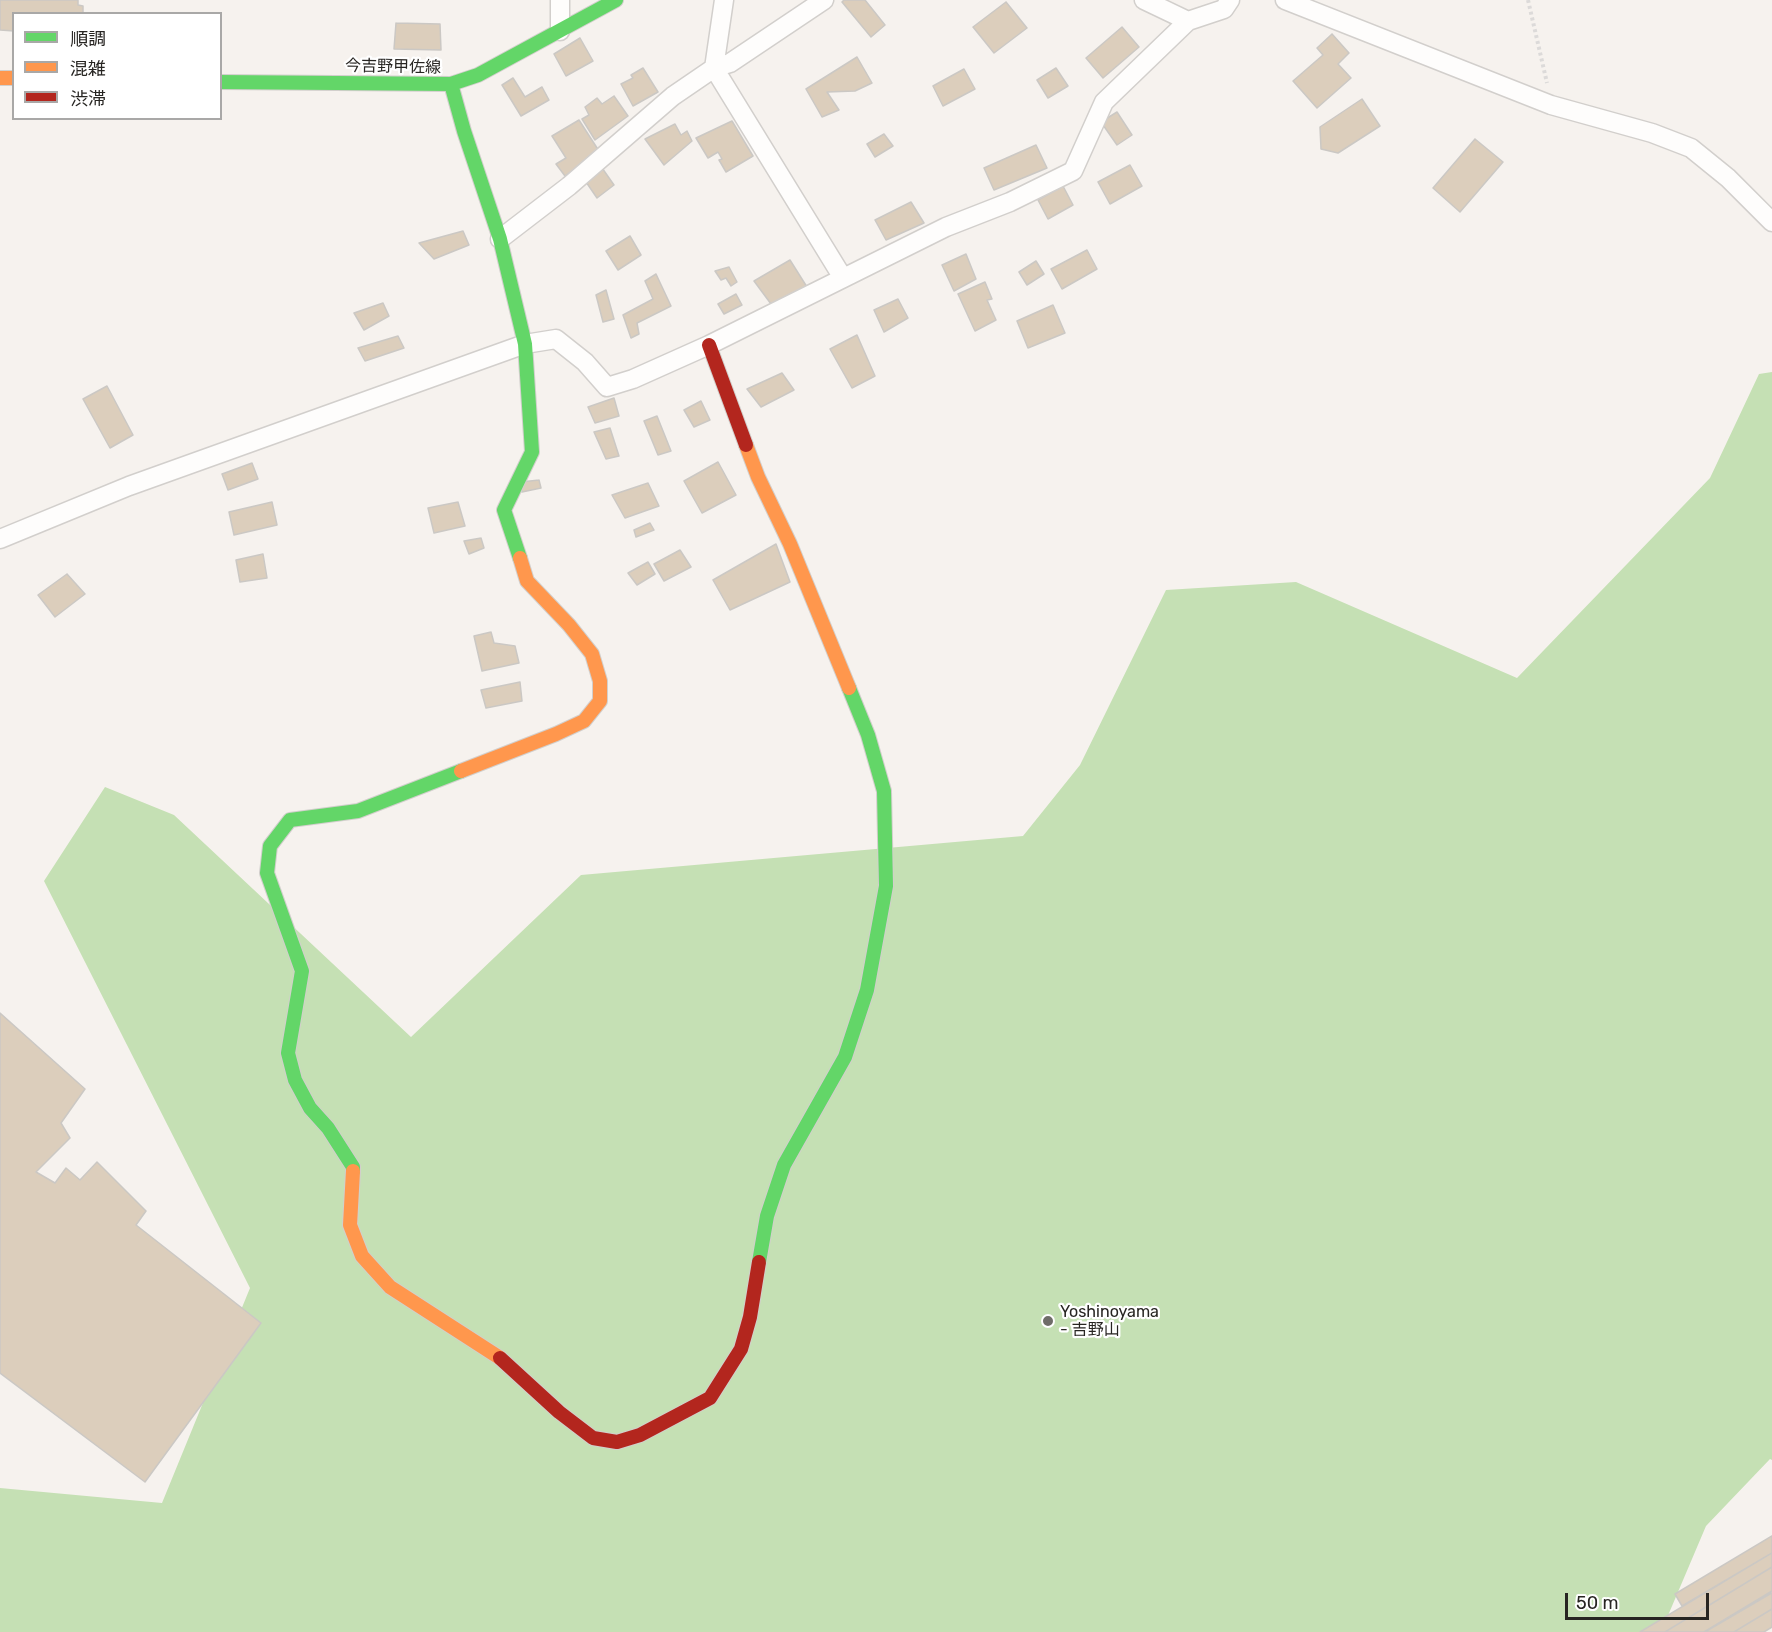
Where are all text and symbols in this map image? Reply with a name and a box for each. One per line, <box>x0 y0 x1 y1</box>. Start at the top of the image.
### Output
legend <box>12 12 222 120</box>
text: 順調 <box>70 28 106 50</box>
street label: 今吉野甲佐線 <box>345 57 441 77</box>
text: 混雑 <box>70 58 106 80</box>
text: 渋滞 <box>70 88 106 110</box>
place label: Yoshinoyama - 吉野山 <box>1060 1302 1159 1340</box>
marker: Yoshinoyama - 吉野山 <box>1041 1314 1055 1328</box>
scale bar <box>1568 1581 1712 1619</box>
text: 50 m <box>1576 1592 1619 1614</box>

